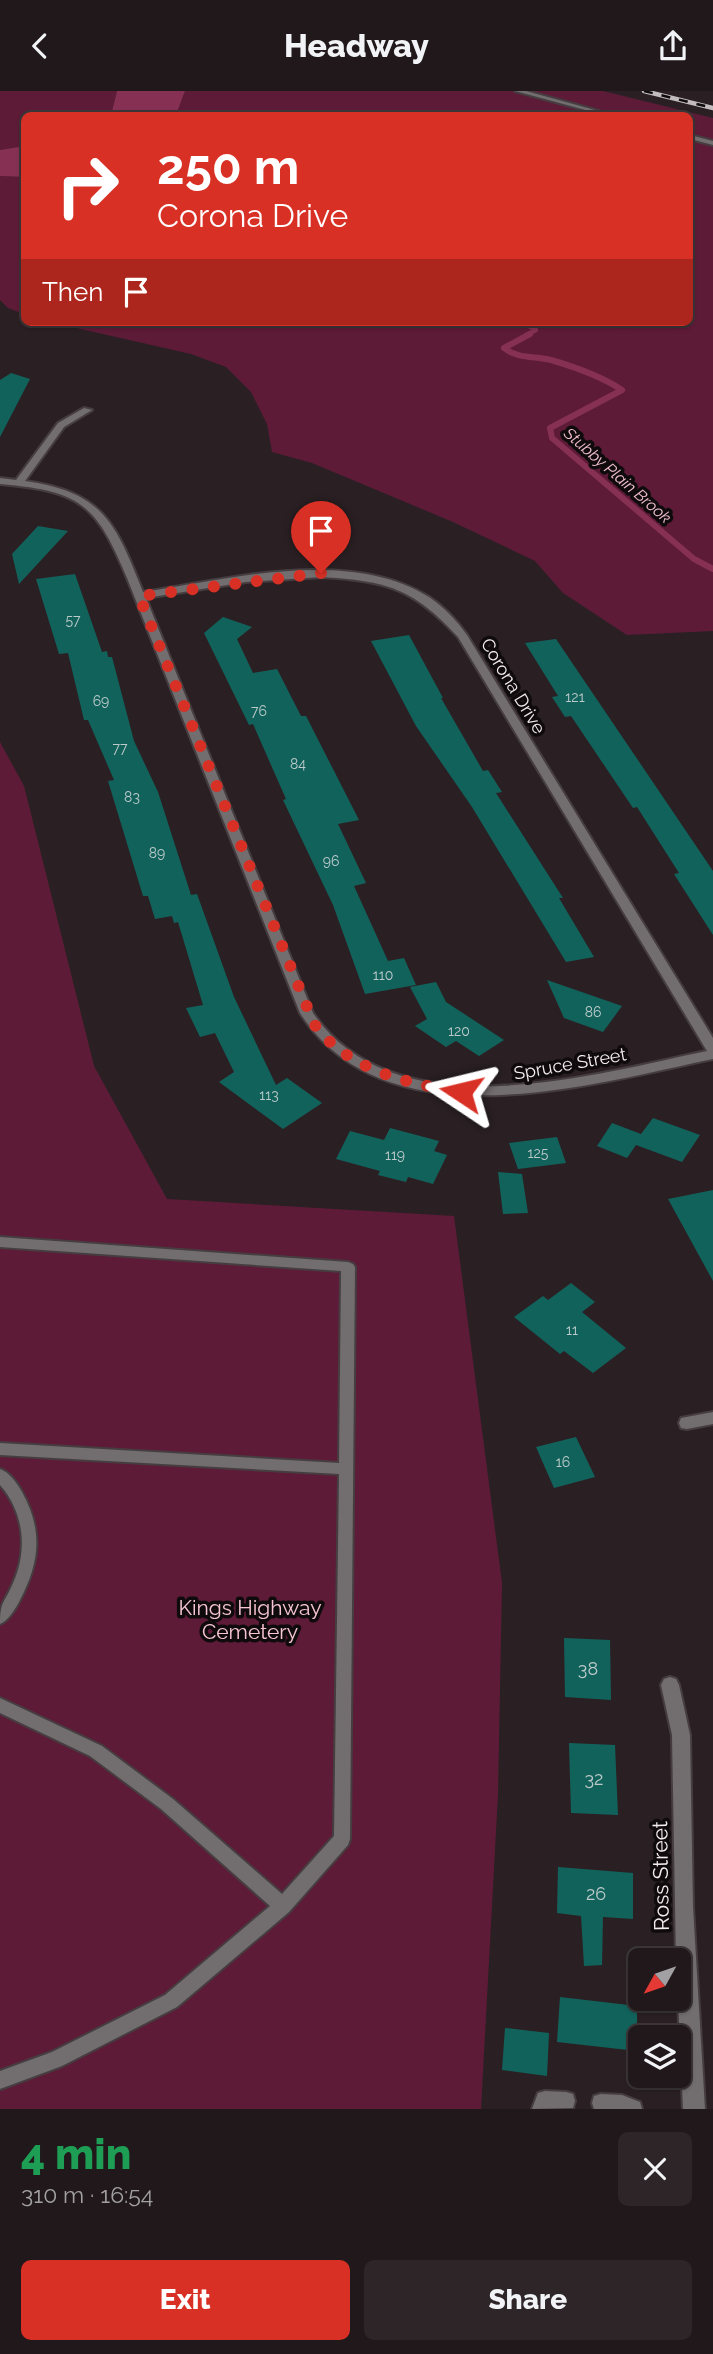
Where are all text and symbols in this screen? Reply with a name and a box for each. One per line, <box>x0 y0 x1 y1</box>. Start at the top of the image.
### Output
icon: back <box>21 27 59 65</box>
text: Headway <box>284 27 429 64</box>
icon: share <box>654 27 692 65</box>
text: 250 m <box>157 138 299 195</box>
icon: right <box>42 140 133 231</box>
text: Corona Drive <box>157 197 348 234</box>
icon: arrive <box>117 273 155 311</box>
text: Then <box>42 277 103 307</box>
water label: Stubby Plain Brook <box>559 423 675 527</box>
pin <box>291 501 351 573</box>
icon: arrive <box>302 512 340 550</box>
house number: 57 <box>65 612 81 628</box>
street label: Corona Drive <box>477 634 550 738</box>
house number: 121 <box>565 689 585 705</box>
house number: 69 <box>93 693 109 709</box>
house number: 76 <box>251 703 267 719</box>
house number: 77 <box>113 740 128 756</box>
house number: 84 <box>290 756 306 772</box>
house number: 83 <box>124 789 140 805</box>
house number: 89 <box>149 845 165 861</box>
house number: 96 <box>323 853 339 869</box>
house number: 110 <box>373 967 393 983</box>
house number: 86 <box>585 1004 601 1020</box>
house number: 120 <box>448 1023 470 1039</box>
street label: Spruce Street <box>512 1043 628 1084</box>
position arrow <box>424 1055 498 1129</box>
house number: 113 <box>259 1087 279 1103</box>
house number: 125 <box>528 1145 549 1161</box>
house number: 119 <box>385 1147 405 1163</box>
house number: 11 <box>566 1322 578 1338</box>
house number: 16 <box>556 1454 570 1470</box>
park label: Kings Highway Cemetery <box>178 1595 322 1644</box>
house number: 38 <box>578 1658 598 1679</box>
house number: 32 <box>585 1768 604 1789</box>
street label: Ross Street <box>647 1821 674 1931</box>
house number: 26 <box>586 1883 606 1904</box>
north arrow <box>628 1948 691 2011</box>
map controls <box>628 1948 691 2088</box>
button: layers <box>628 2025 691 2088</box>
text: 4 min <box>21 2130 131 2179</box>
button: close <box>618 2132 692 2206</box>
text: 310 m · 16:54 <box>21 2181 153 2208</box>
button: Exit <box>21 2260 350 2340</box>
button: Share <box>364 2260 692 2340</box>

